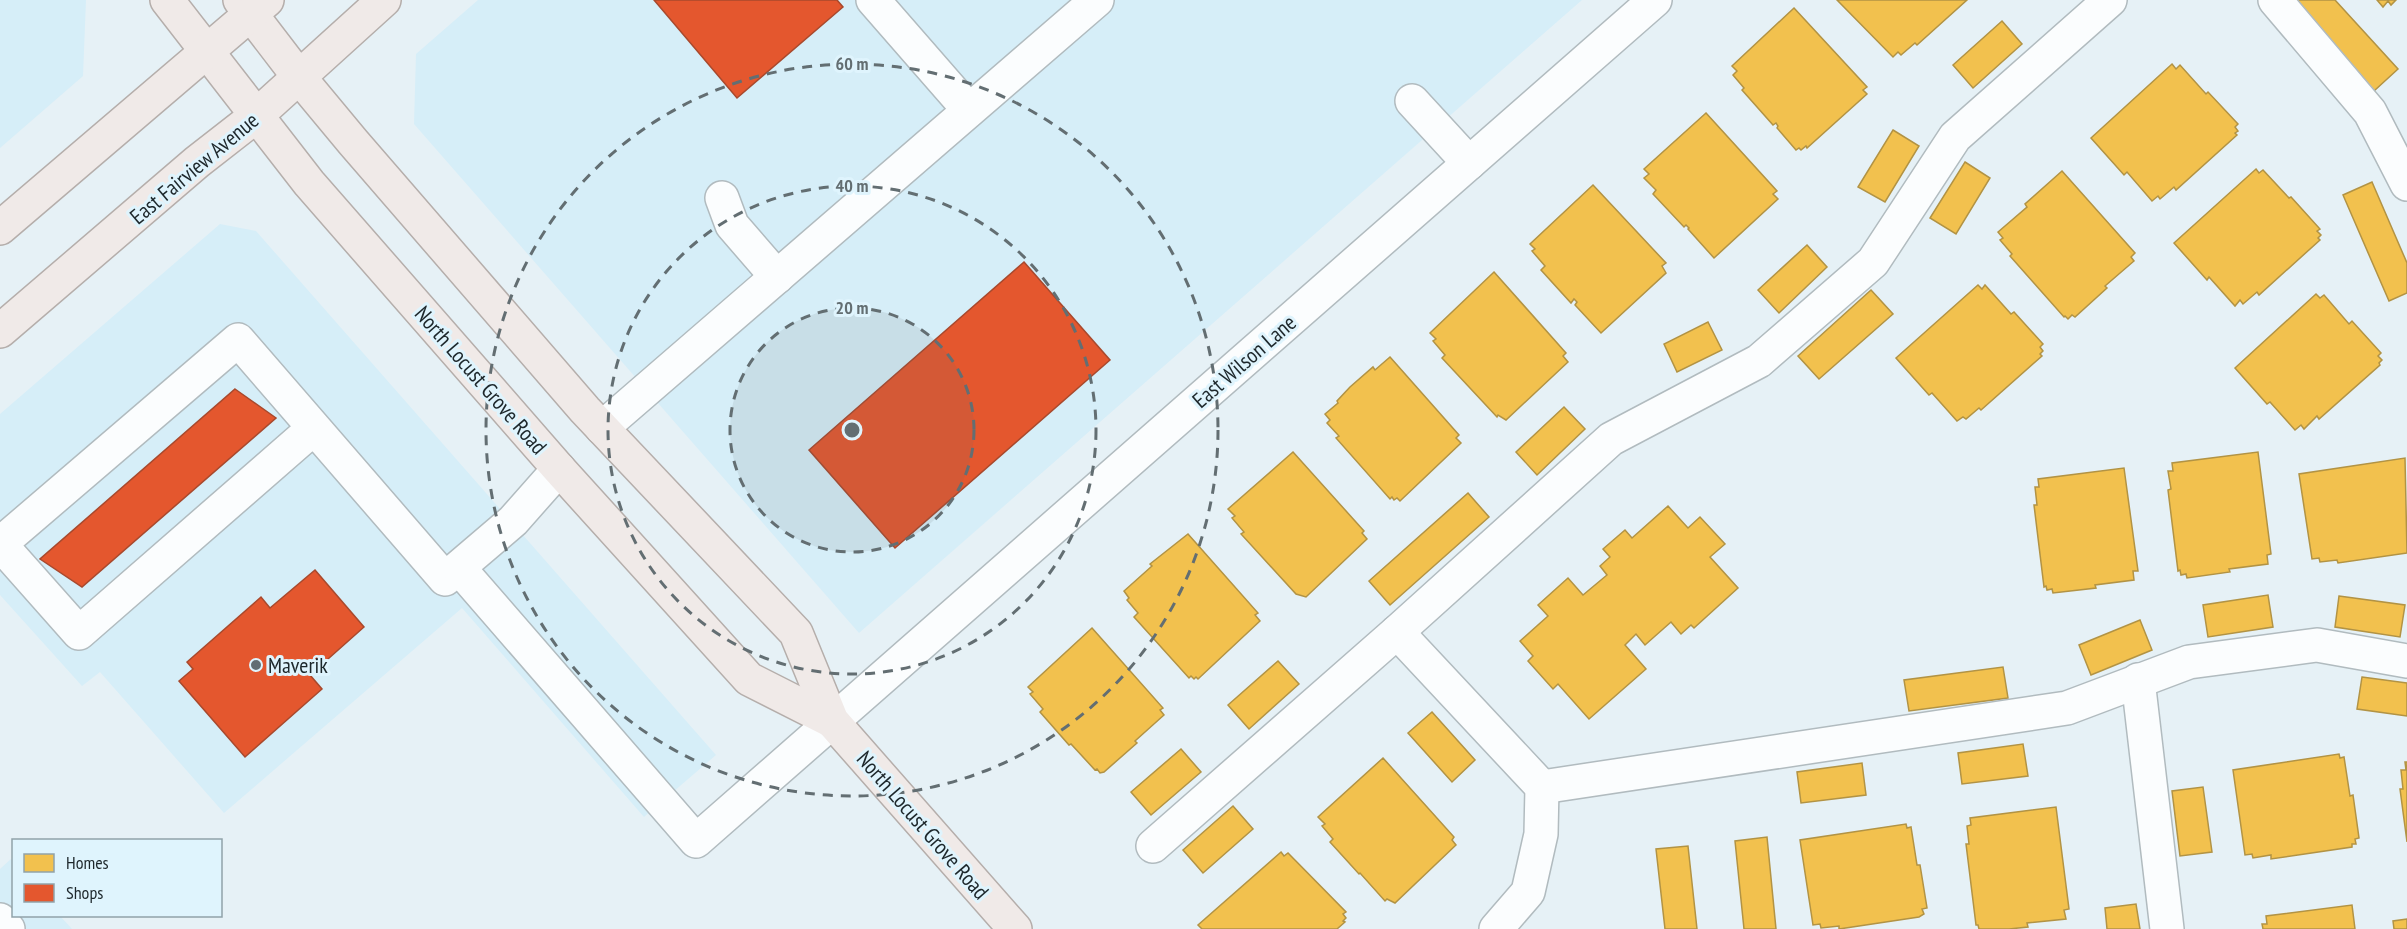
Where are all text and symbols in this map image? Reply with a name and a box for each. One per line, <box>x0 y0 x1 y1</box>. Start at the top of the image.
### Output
text: 60 m <box>836 52 868 75</box>
street label: East Fairview Avenue <box>124 106 264 230</box>
text: 40 m <box>836 174 868 197</box>
text: 20 m <box>836 296 868 319</box>
street label: North Locust Grove Road <box>409 300 553 460</box>
street label: East Wilson Lane <box>1186 308 1302 414</box>
centre of rings <box>842 420 862 440</box>
place label: Maverik <box>268 651 328 679</box>
marker: Maverik <box>249 658 263 672</box>
street label: North Locust Grove Road <box>851 745 995 905</box>
legend <box>12 839 222 917</box>
text: Homes <box>66 851 109 874</box>
text: Shops <box>66 881 103 904</box>

